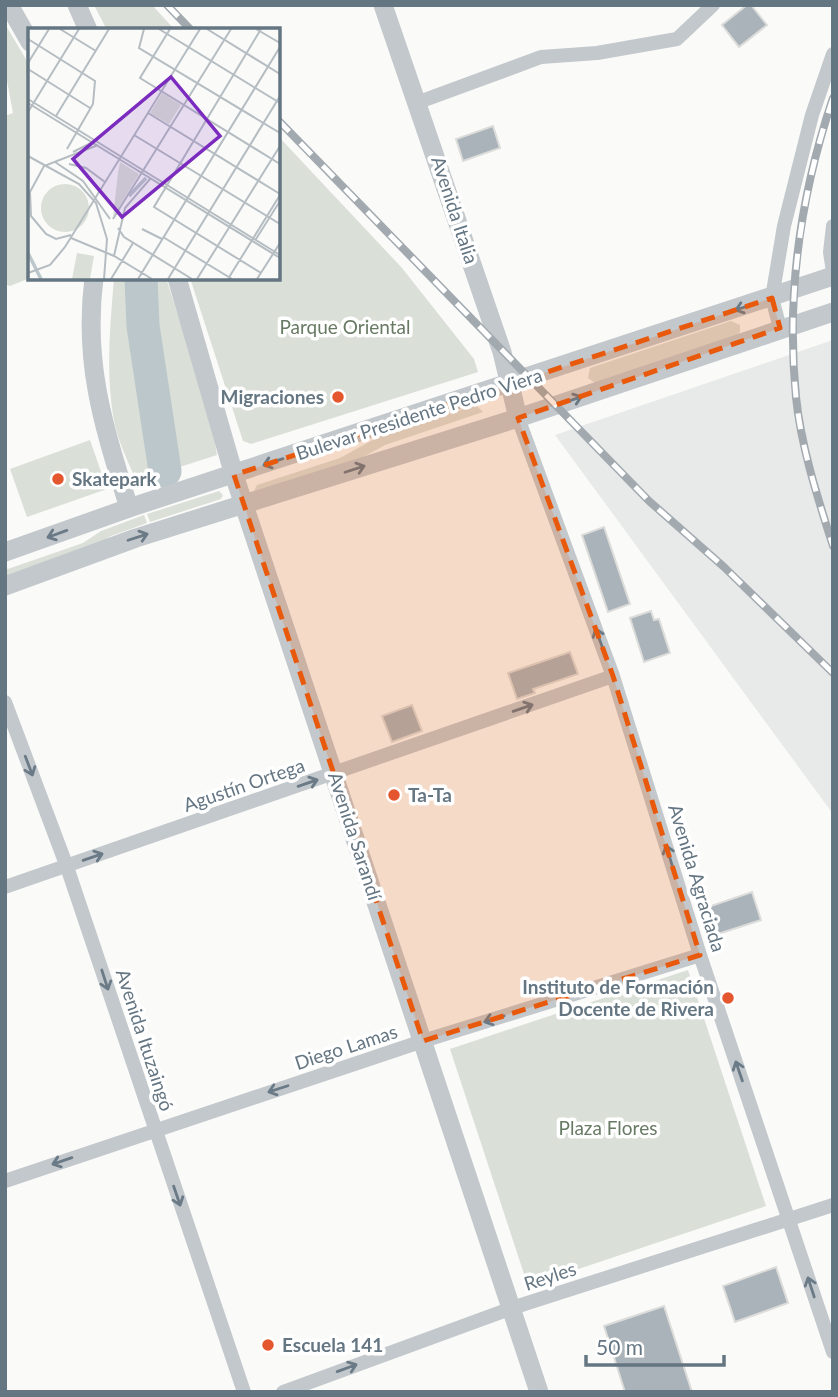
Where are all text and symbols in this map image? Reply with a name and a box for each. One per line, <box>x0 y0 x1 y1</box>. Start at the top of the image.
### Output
inset map <box>28 28 280 280</box>
street label: Avenida Italia <box>427 153 484 266</box>
one-way arrow <box>734 301 756 314</box>
park label: Parque Oriental <box>280 315 410 338</box>
street label: Bulevar Presidente Pedro Viera <box>293 363 545 464</box>
place label: Migraciones <box>221 385 324 408</box>
marker: Migraciones <box>330 389 346 405</box>
one-way arrow <box>561 393 583 405</box>
one-way arrow <box>262 456 284 469</box>
one-way arrow <box>344 462 366 475</box>
place label: Skatepark <box>72 467 158 490</box>
marker: Skatepark <box>50 471 66 487</box>
one-way arrow <box>47 529 69 541</box>
one-way arrow <box>127 530 149 542</box>
one-way arrow <box>592 628 605 650</box>
one-way arrow <box>512 701 534 714</box>
street label: Agustín Ortega <box>180 753 308 816</box>
one-way arrow <box>24 754 37 776</box>
street label: Avenida Sarandí <box>324 769 387 904</box>
one-way arrow <box>297 776 319 788</box>
place label: Ta-Ta <box>408 783 452 806</box>
marker: Ta-Ta <box>386 787 402 803</box>
street label: Avenida Agraciada <box>664 801 731 955</box>
one-way arrow <box>662 844 675 866</box>
one-way arrow <box>82 850 104 862</box>
street label: Avenida Ituzaingó <box>112 966 179 1114</box>
one-way arrow <box>100 969 112 991</box>
place label: Instituto de Formación Docente de Rivera <box>522 975 714 1020</box>
marker: Instituto de Formación Docente de Rivera <box>720 990 736 1006</box>
one-way arrow <box>484 1014 506 1026</box>
street label: Diego Lamas <box>292 1019 400 1074</box>
one-way arrow <box>732 1061 744 1083</box>
one-way arrow <box>267 1083 289 1096</box>
park label: Plaza Flores <box>559 1116 657 1139</box>
one-way arrow <box>52 1156 74 1168</box>
one-way arrow <box>171 1185 184 1207</box>
street label: Reyles <box>521 1256 579 1295</box>
one-way arrow <box>804 1277 817 1299</box>
scale bar <box>586 1324 724 1368</box>
place label: Escuela 141 <box>282 1333 383 1356</box>
text: 50 m <box>596 1334 643 1359</box>
marker: Escuela 141 <box>260 1337 276 1353</box>
one-way arrow <box>335 1361 357 1374</box>

